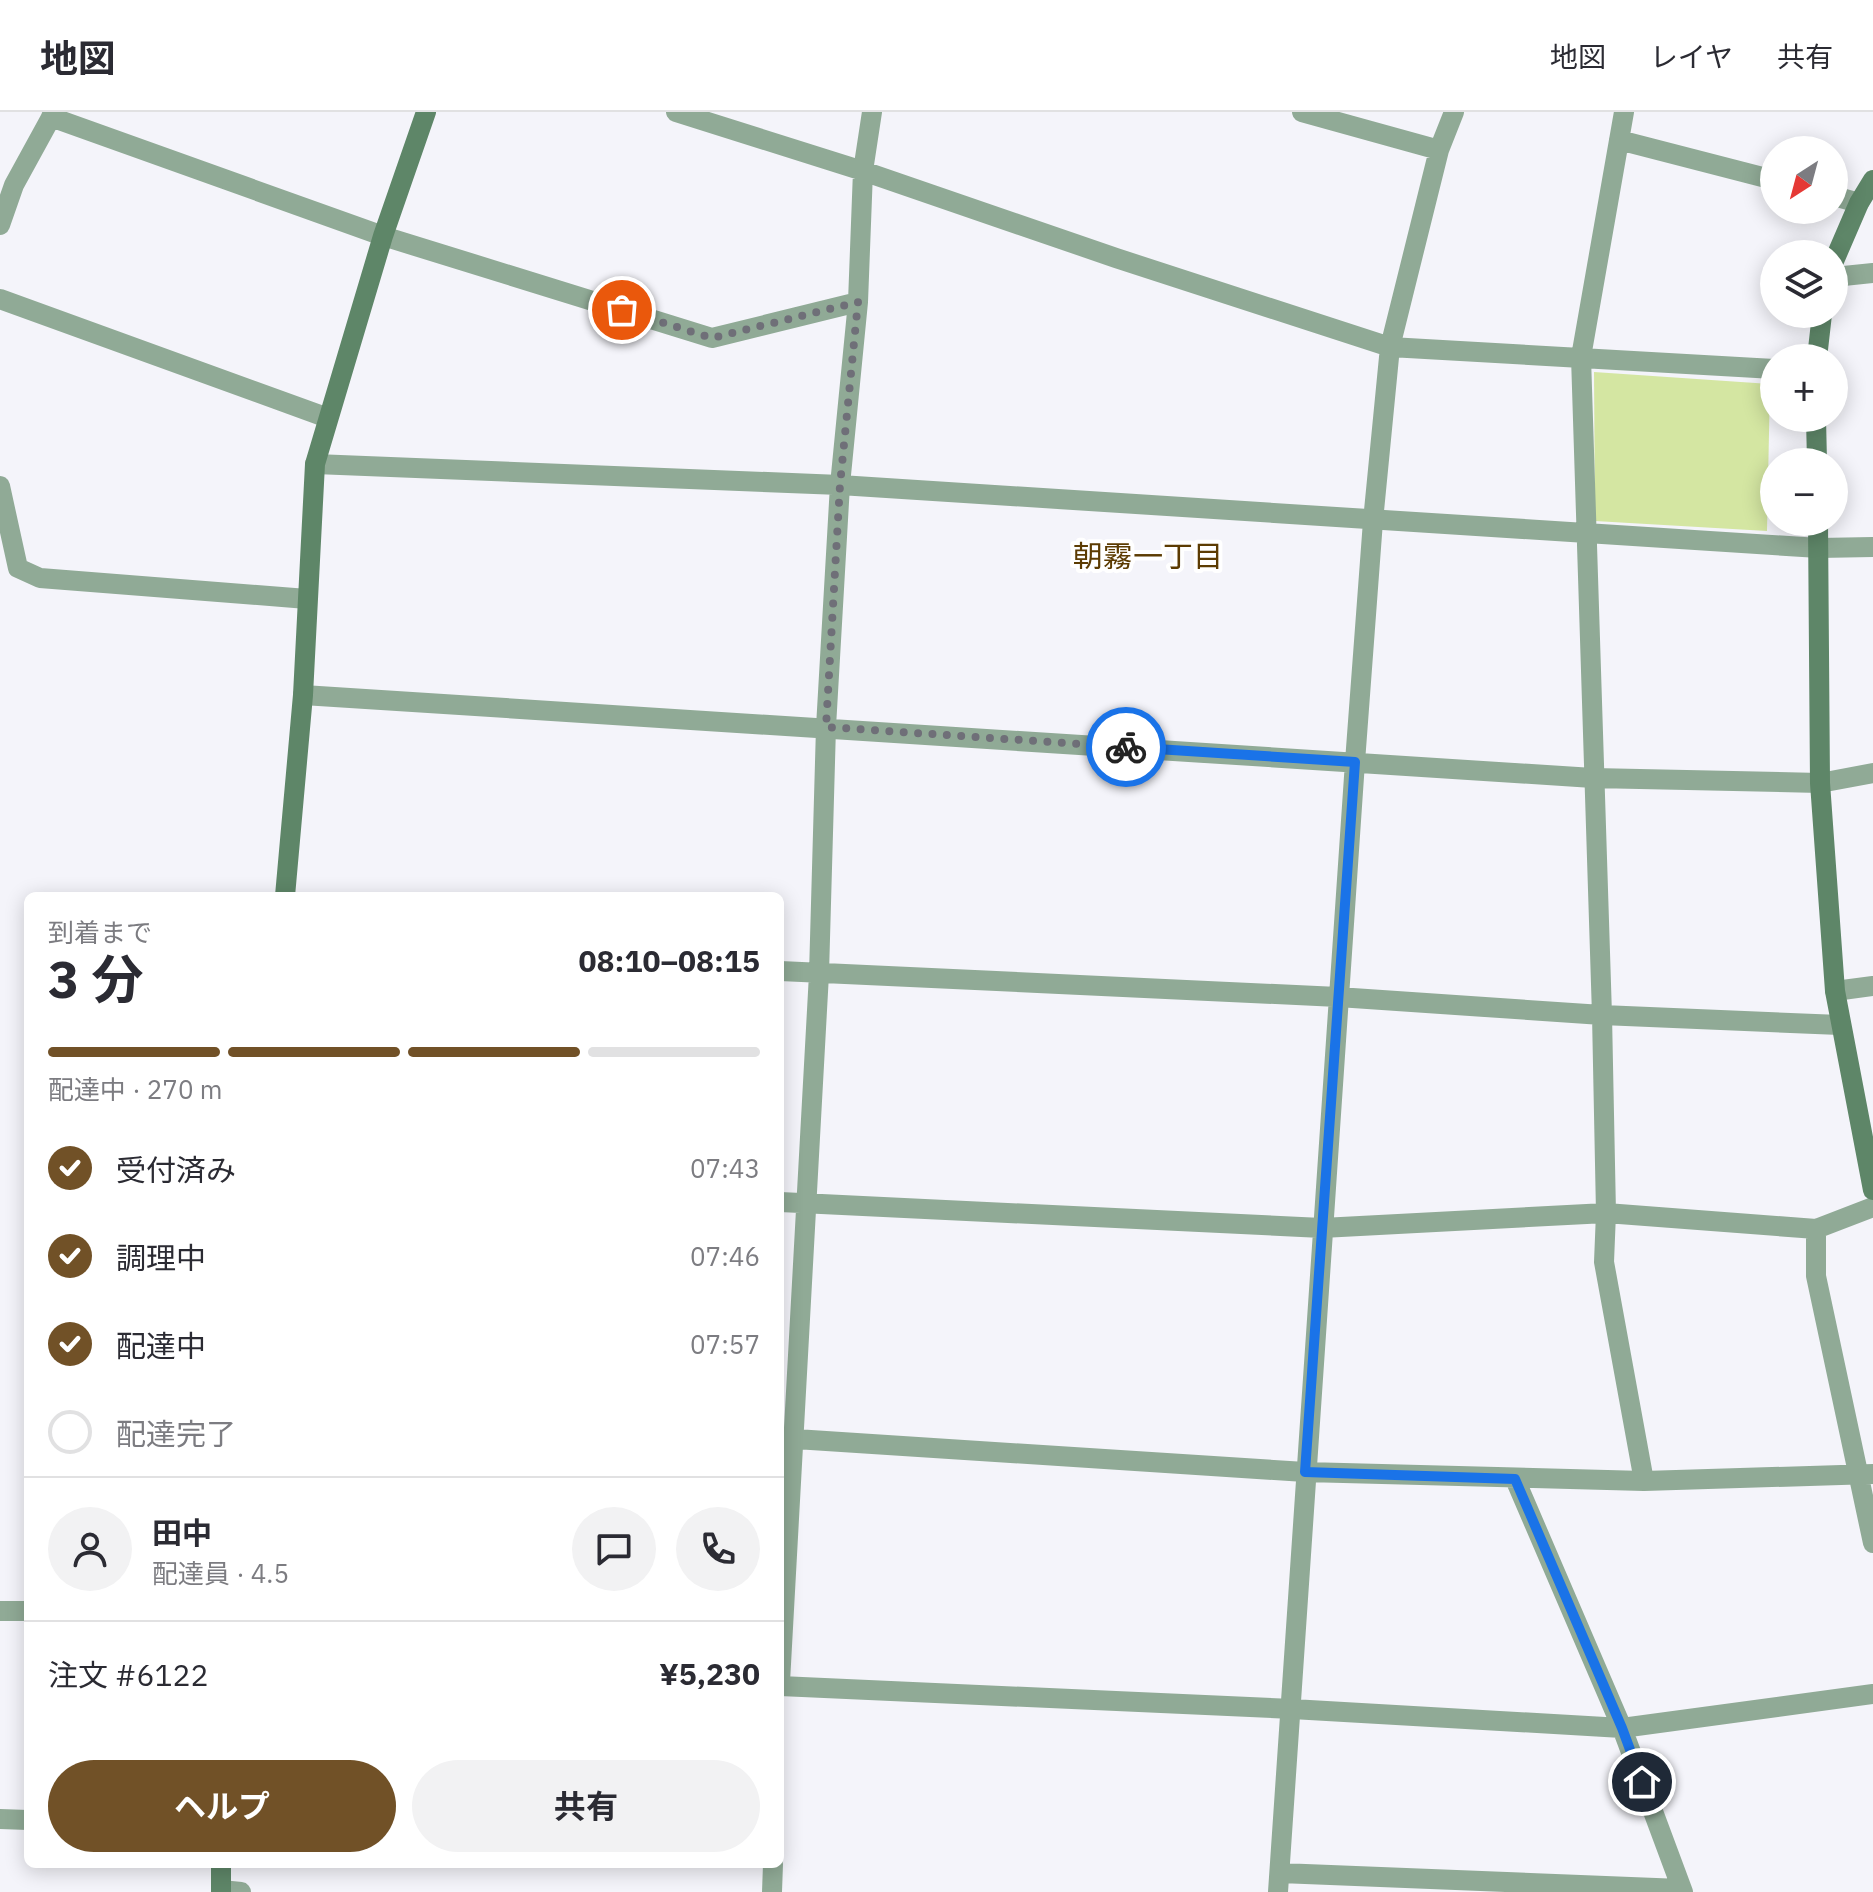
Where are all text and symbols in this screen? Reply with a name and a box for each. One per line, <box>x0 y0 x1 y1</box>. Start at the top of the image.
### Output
text: 地図 <box>40 33 116 82</box>
text: 地図 <box>1550 38 1606 75</box>
text: レイヤ <box>1650 38 1733 75</box>
text: 共有 <box>1777 38 1833 75</box>
north arrow <box>1760 136 1848 224</box>
map controls <box>1760 136 1848 536</box>
button: layers <box>1760 240 1848 328</box>
pin <box>588 276 656 344</box>
icon: bag <box>600 288 644 332</box>
button: + <box>1760 344 1848 432</box>
button: − <box>1760 448 1848 536</box>
district label: 朝霧一丁目 <box>1073 536 1223 575</box>
courier <box>1086 707 1166 787</box>
icon: bike <box>1104 725 1148 769</box>
text: 到着まで <box>48 915 152 949</box>
text: 08:10–08:15 <box>579 941 760 980</box>
text: 3 分 <box>48 945 143 1012</box>
text: 配達中 · 270 m <box>48 1072 222 1106</box>
icon: check <box>48 1146 92 1190</box>
text: 受付済み <box>116 1150 236 1189</box>
text: 07:43 <box>690 1151 760 1185</box>
icon: check <box>48 1234 92 1278</box>
text: 調理中 <box>116 1238 206 1277</box>
text: 07:46 <box>690 1239 760 1273</box>
icon: check <box>48 1322 92 1366</box>
text: 配達中 <box>116 1326 206 1365</box>
text: 07:57 <box>690 1327 760 1361</box>
text: 配達完了 <box>116 1414 236 1453</box>
button: person <box>48 1507 132 1591</box>
button: chat <box>572 1507 656 1591</box>
button: phone <box>676 1507 760 1591</box>
text: 田中 <box>152 1513 212 1552</box>
text: 配達員 · 4.5 <box>152 1556 289 1590</box>
text: ¥5,230 <box>659 1654 760 1693</box>
text: 注文 #6122 <box>48 1655 208 1694</box>
pin <box>1608 1748 1676 1816</box>
button: ヘルプ <box>48 1760 396 1852</box>
button: 共有 <box>412 1760 760 1852</box>
icon: home <box>1620 1760 1664 1804</box>

